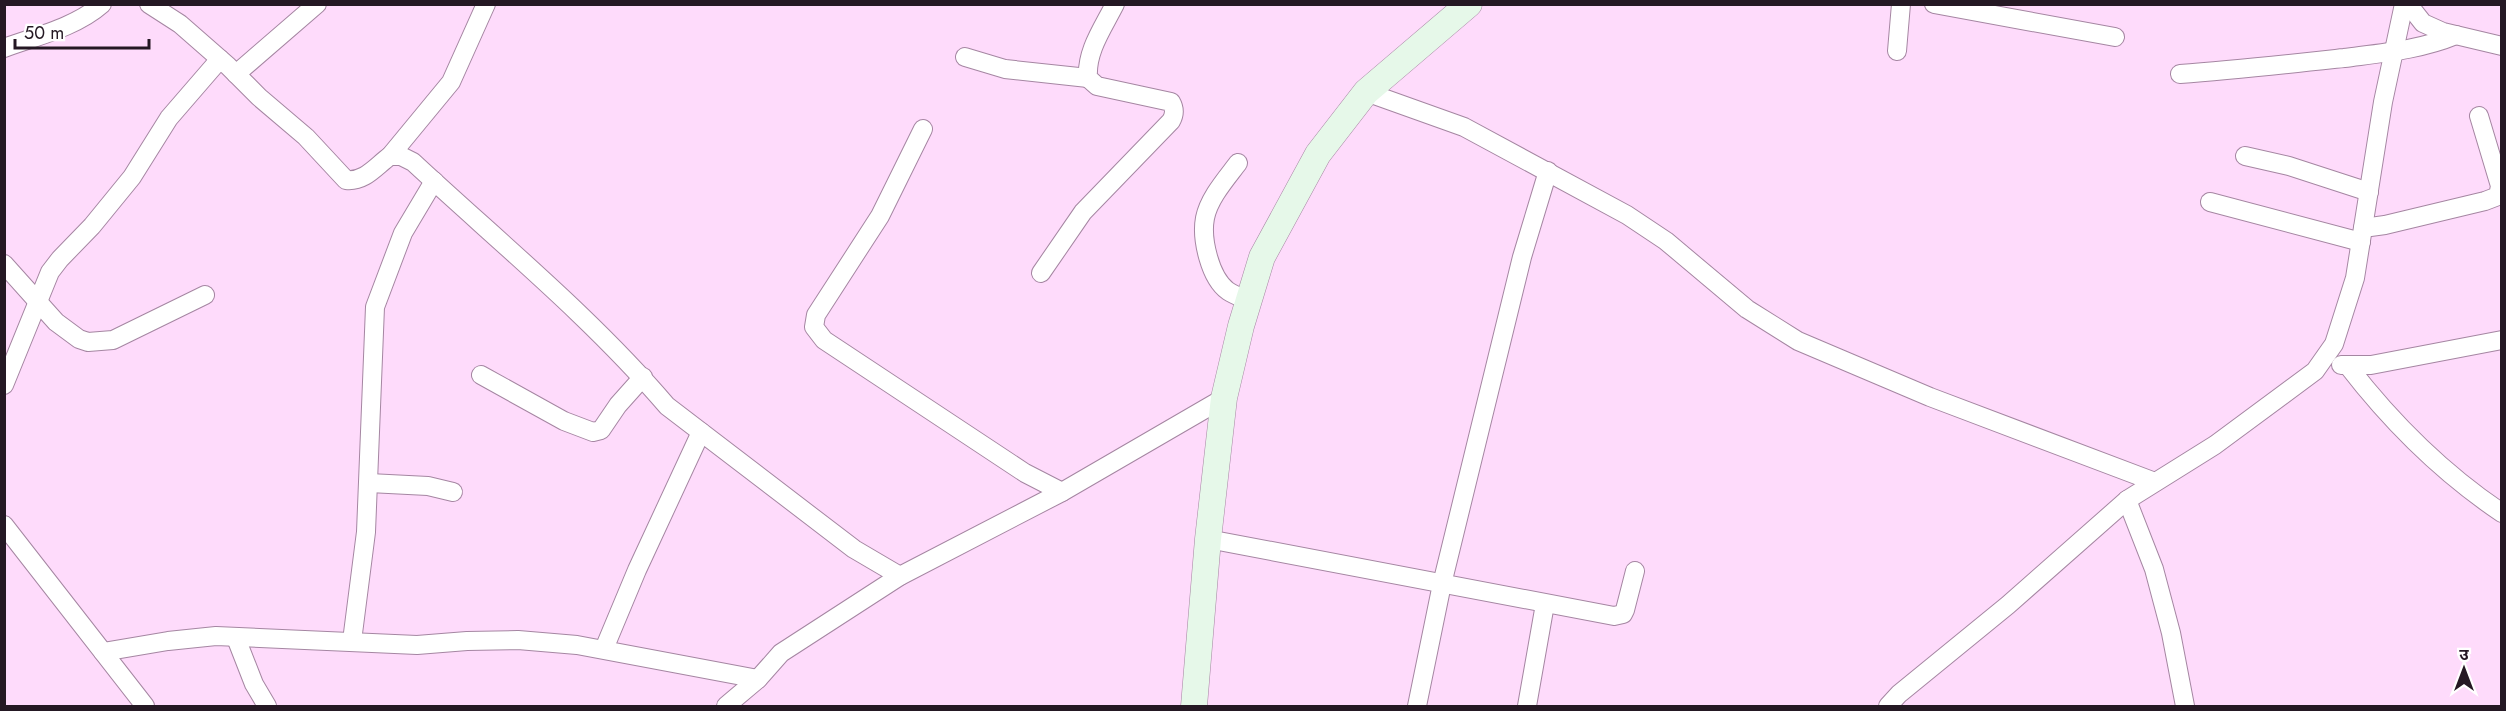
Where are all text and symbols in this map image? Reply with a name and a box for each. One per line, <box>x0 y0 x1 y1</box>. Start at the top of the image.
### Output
scale bar <box>15 12 148 50</box>
text: 50 m <box>24 20 64 46</box>
north arrow <box>2434 639 2494 699</box>
text: उ <box>2459 643 2469 666</box>

